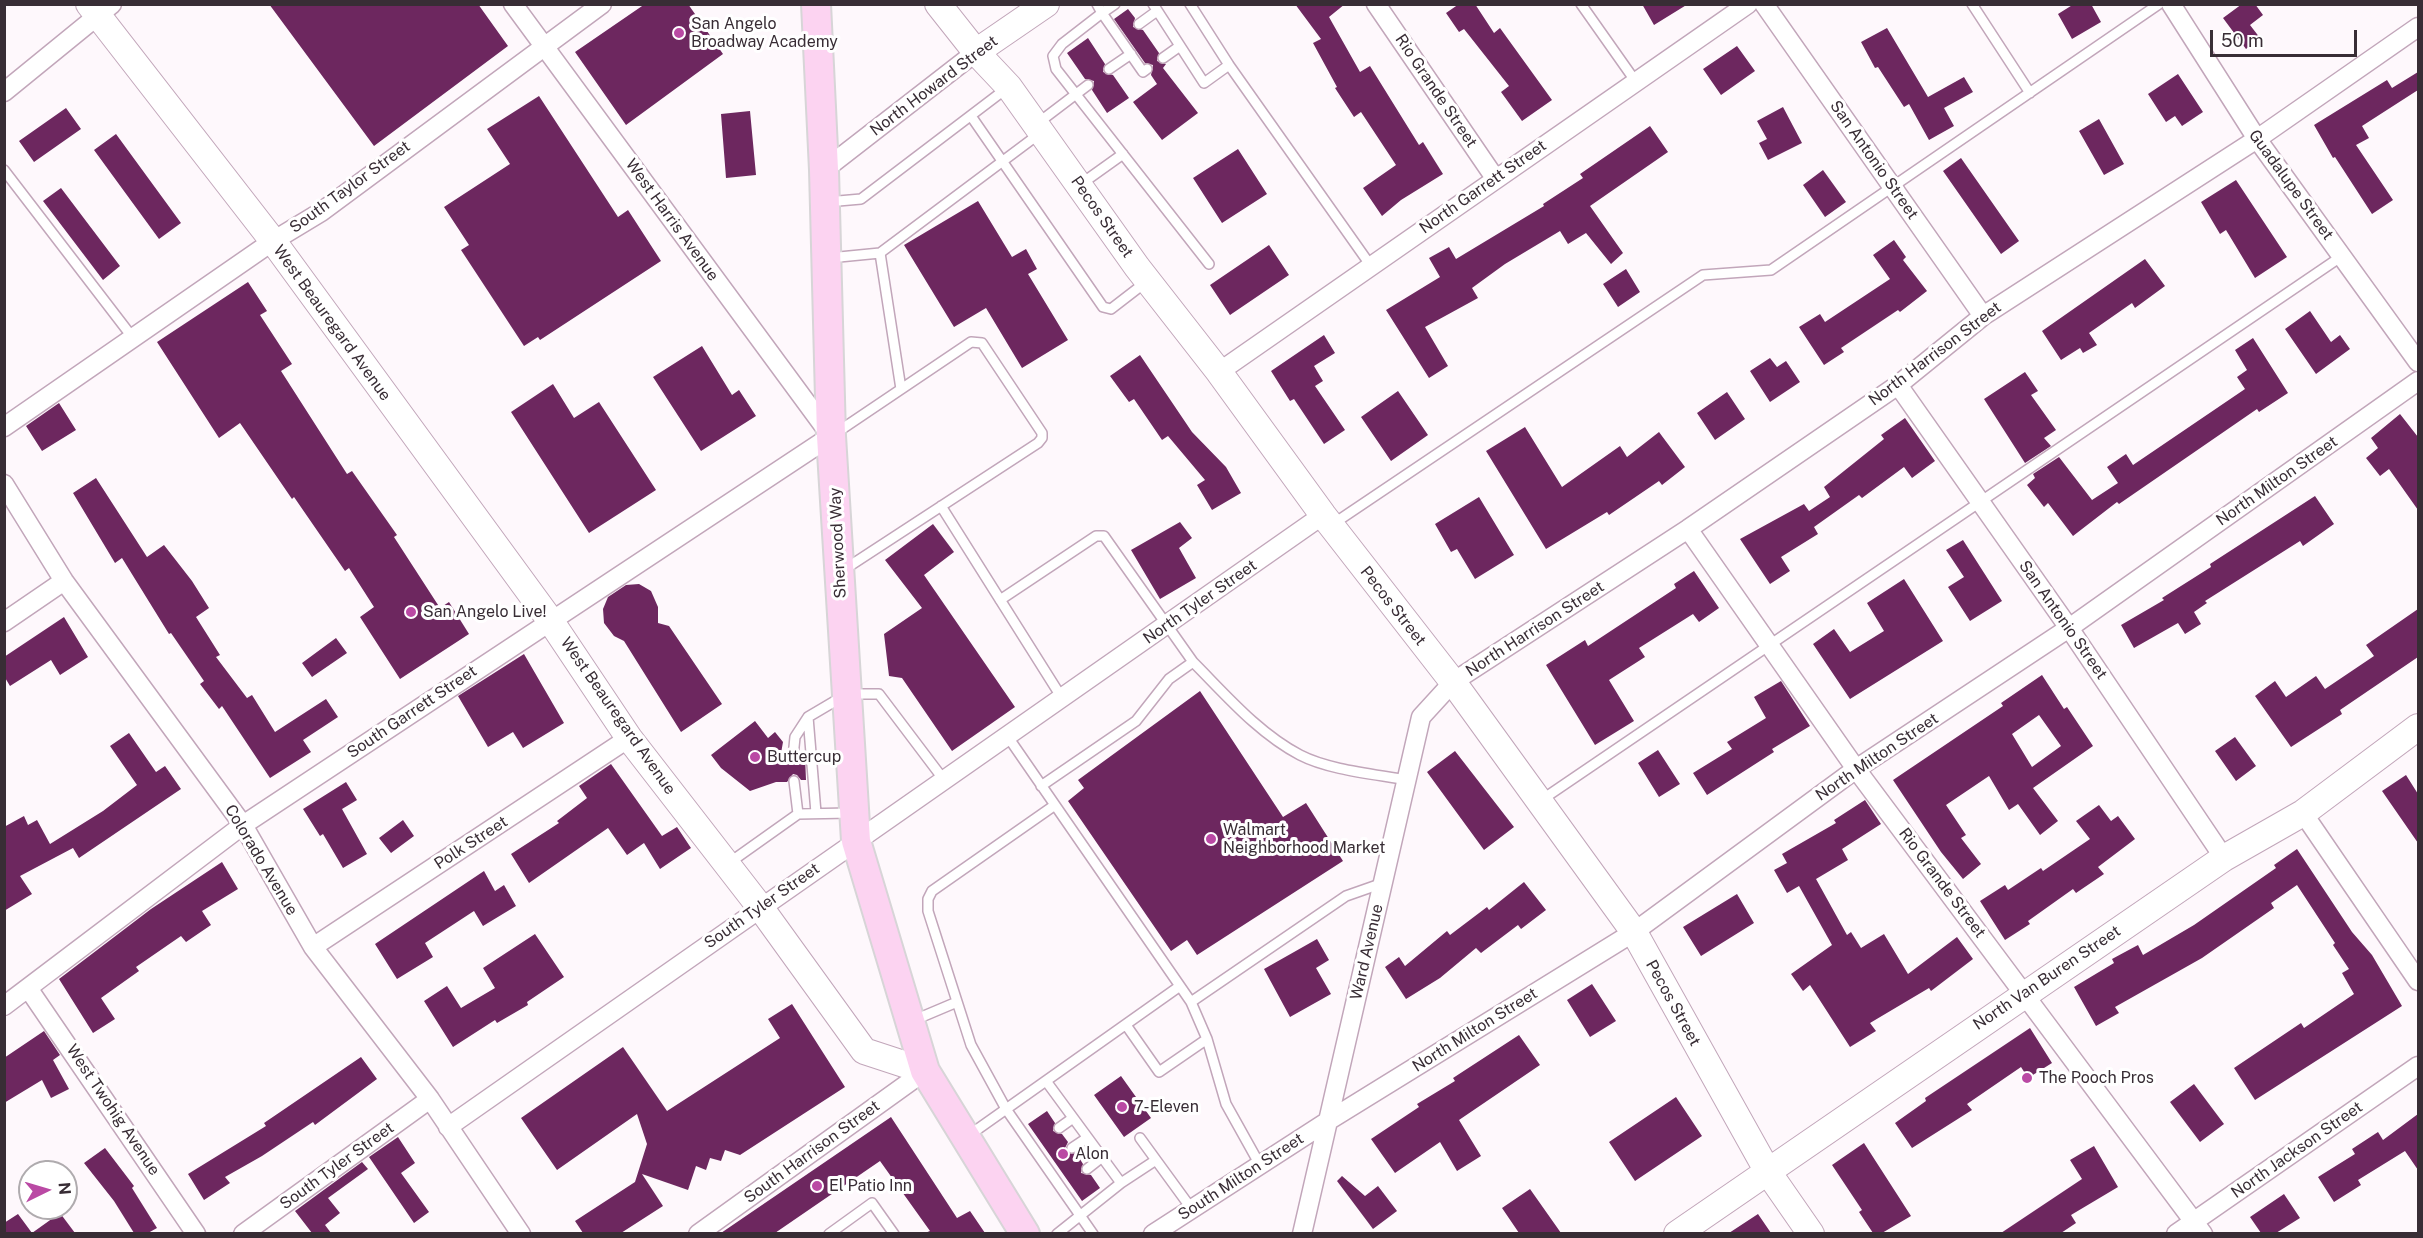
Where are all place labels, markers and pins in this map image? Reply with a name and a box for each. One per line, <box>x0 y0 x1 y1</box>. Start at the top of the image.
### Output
place label: San Angelo Broadway Academy <box>691 14 838 52</box>
marker: San Angelo Broadway Academy <box>672 26 686 40</box>
place label: San Angelo Live! <box>423 602 547 622</box>
marker: San Angelo Live! <box>404 605 418 619</box>
place label: Buttercup <box>767 747 841 767</box>
marker: Buttercup <box>748 750 762 764</box>
place label: Walmart Neighborhood Market <box>1223 820 1385 858</box>
marker: Walmart Neighborhood Market <box>1204 832 1218 846</box>
place label: The Pooch Pros <box>2039 1068 2154 1088</box>
marker: The Pooch Pros <box>2020 1071 2034 1085</box>
place label: 7-Eleven <box>1134 1097 1199 1117</box>
marker: 7-Eleven <box>1115 1100 1129 1114</box>
place label: Alon <box>1075 1144 1109 1164</box>
marker: Alon <box>1056 1147 1070 1161</box>
place label: El Patio Inn <box>829 1176 912 1196</box>
marker: El Patio Inn <box>810 1179 824 1193</box>

